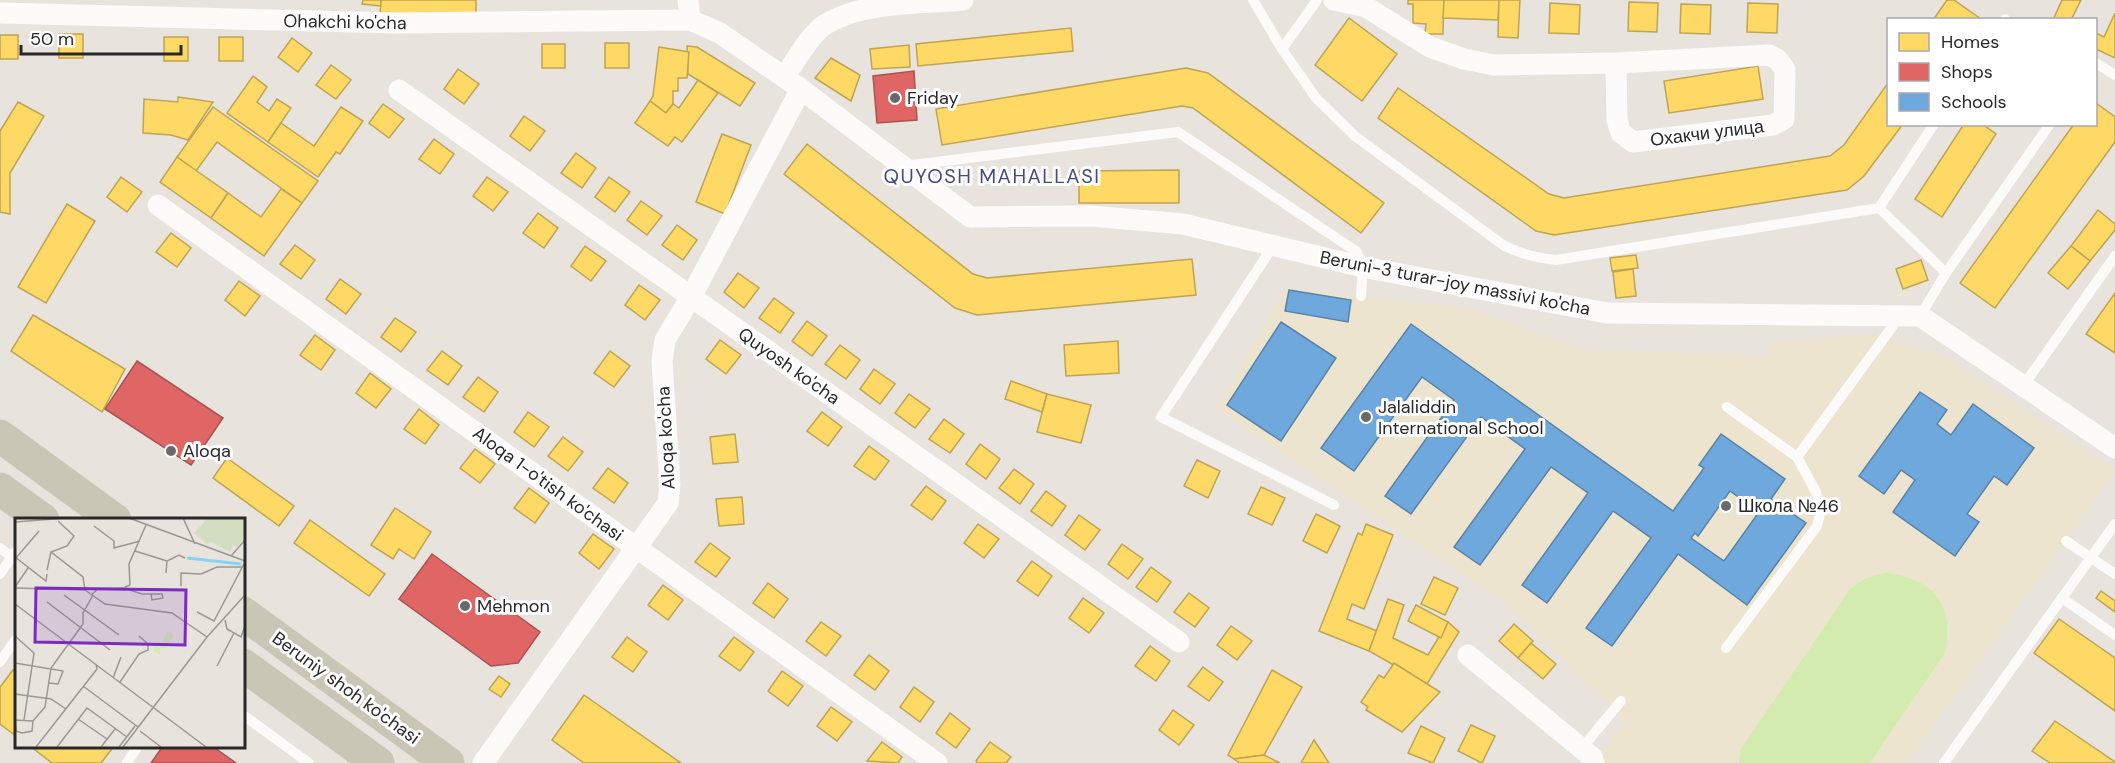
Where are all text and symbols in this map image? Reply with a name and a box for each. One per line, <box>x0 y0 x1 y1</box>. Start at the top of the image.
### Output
street label: Ohakchi ko'cha <box>283 9 407 35</box>
scale bar <box>21 18 182 56</box>
legend <box>1887 18 2097 126</box>
text: 50 m <box>30 27 74 51</box>
text: Homes <box>1941 30 1999 54</box>
text: Shops <box>1941 60 1993 84</box>
place label: Friday <box>907 86 958 110</box>
text: Schools <box>1941 90 2006 114</box>
marker: Friday <box>888 91 902 105</box>
street label: Охакчи улица <box>1649 114 1766 152</box>
district label: QUYOSH MAHALLASI <box>884 163 1100 189</box>
street label: Beruni-3 turar-joy massivi ko'cha <box>1318 245 1592 321</box>
street label: Quyosh ko'cha <box>733 322 845 410</box>
street label: Aloqa ko'cha <box>651 386 681 490</box>
place label: Jalaliddin International School <box>1378 395 1544 440</box>
marker: Jalaliddin International School <box>1359 410 1373 424</box>
street label: Aloqa 1-o'tish ko'chasi <box>468 421 628 547</box>
place label: Aloqa <box>183 439 231 463</box>
marker: Aloqa <box>164 444 178 458</box>
place label: Школа №46 <box>1738 494 1839 518</box>
marker: Школа №46 <box>1719 499 1733 513</box>
inset map <box>15 518 244 748</box>
place label: Mehmon <box>477 594 550 618</box>
marker: Mehmon <box>458 599 472 613</box>
street label: Beruniy shoh ko'chasi <box>267 626 425 750</box>

